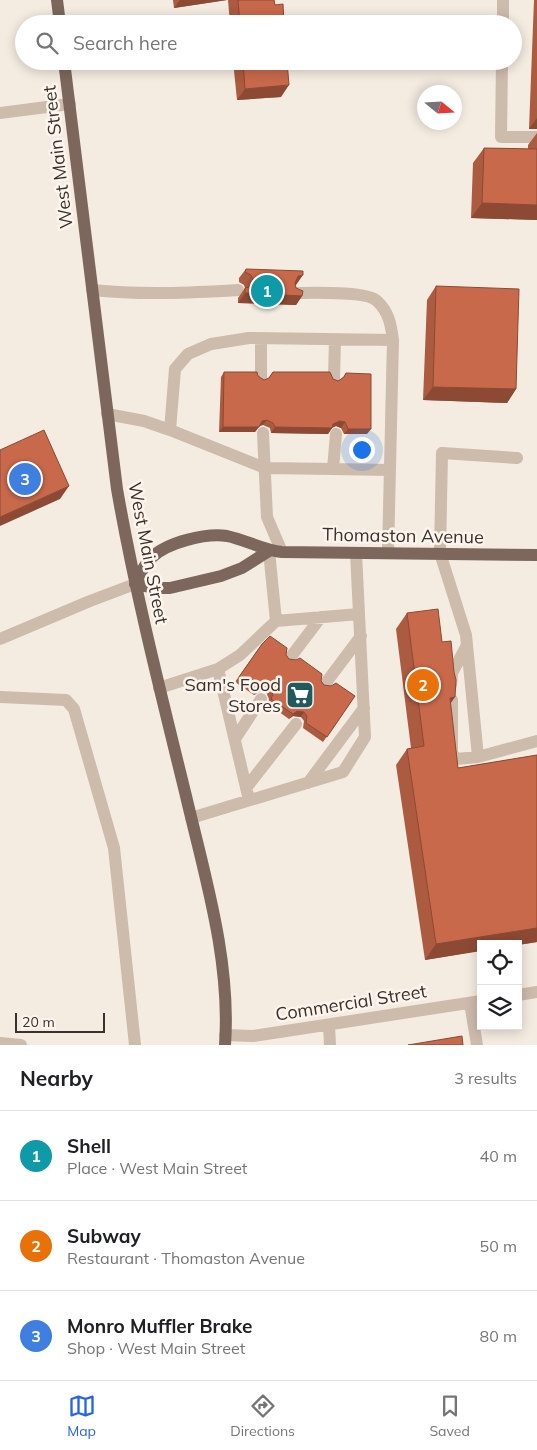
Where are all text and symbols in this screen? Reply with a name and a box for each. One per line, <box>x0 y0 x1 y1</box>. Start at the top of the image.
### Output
search box <box>15 15 522 70</box>
icon: search <box>33 29 61 57</box>
text: Search here <box>73 31 177 55</box>
street label: West Main Street <box>37 84 78 230</box>
north arrow <box>417 85 462 130</box>
pin: 1 <box>251 272 283 310</box>
your location <box>349 437 375 463</box>
pin: 3 <box>9 460 41 498</box>
street label: West Main Street <box>123 480 174 626</box>
street label: Thomaston Avenue <box>322 523 484 548</box>
pin: 2 <box>407 666 439 704</box>
place label: Sam's Food Stores <box>184 673 281 717</box>
supermarket icon: Sam's Food Stores <box>285 680 315 710</box>
map controls <box>477 940 522 1030</box>
button: locate <box>477 940 522 985</box>
street label: Commercial Street <box>274 979 428 1026</box>
button: layers <box>477 985 522 1030</box>
scale bar <box>15 1010 105 1033</box>
text: 20 m <box>22 1013 55 1031</box>
text: Nearby <box>20 1065 93 1091</box>
text: 3 results <box>454 1068 517 1088</box>
text: Shell <box>67 1134 111 1158</box>
text: 1 <box>31 1146 41 1166</box>
text: 40 m <box>480 1146 517 1166</box>
text: Place · West Main Street <box>67 1158 247 1178</box>
text: Subway <box>67 1224 141 1248</box>
text: 2 <box>31 1236 41 1256</box>
text: 50 m <box>480 1236 517 1256</box>
text: Restaurant · Thomaston Avenue <box>67 1248 305 1268</box>
text: Monro Muffler Brake <box>67 1314 252 1338</box>
text: 3 <box>31 1326 41 1346</box>
text: 80 m <box>480 1326 517 1346</box>
text: Shop · West Main Street <box>67 1338 245 1358</box>
tab: Map <box>67 1392 96 1440</box>
tab: Directions <box>230 1392 295 1440</box>
tab: Saved <box>429 1392 470 1440</box>

